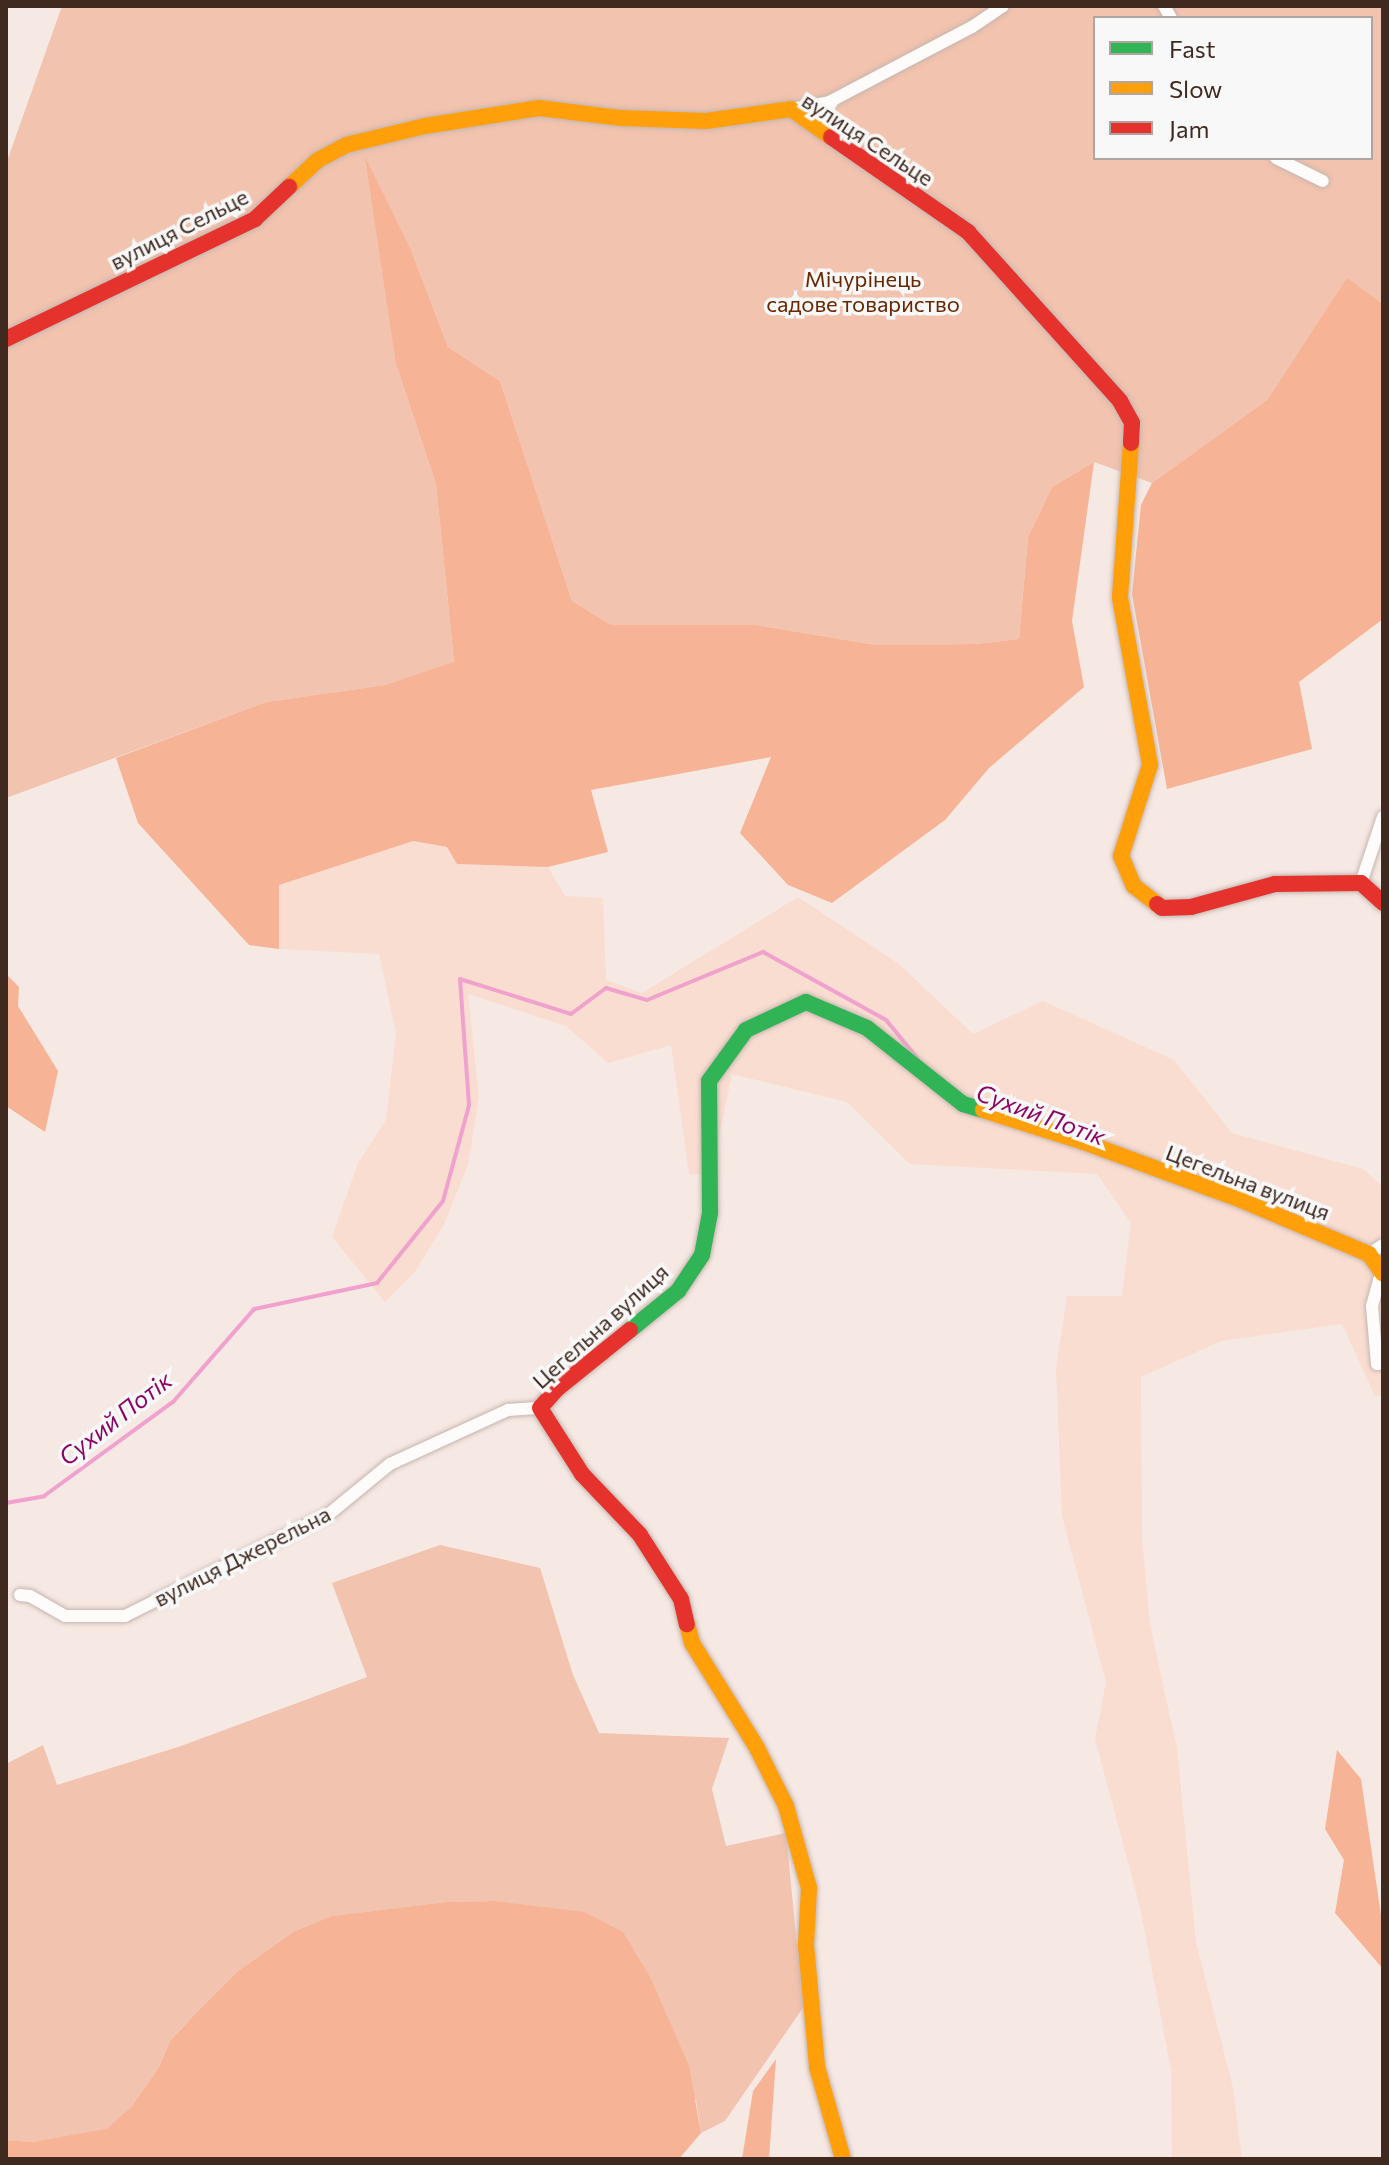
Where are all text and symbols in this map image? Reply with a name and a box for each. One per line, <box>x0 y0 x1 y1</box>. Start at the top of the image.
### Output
legend <box>1093 16 1373 160</box>
text: Fast <box>1169 34 1216 63</box>
text: Slow <box>1169 74 1222 103</box>
street label: вулиця Сельце <box>797 87 939 191</box>
text: Jam <box>1169 114 1209 143</box>
street label: вулиця Сельце <box>106 183 252 275</box>
park label: Мічурінець садове товариство <box>766 265 960 316</box>
water label: Сухий Потік <box>972 1077 1110 1151</box>
street label: Цегельна вулиця <box>1162 1139 1334 1225</box>
street label: Цегельна вулиця <box>527 1258 673 1394</box>
water label: Сухий Потік <box>53 1365 177 1471</box>
street label: вулиця Джерельна <box>149 1500 335 1612</box>

